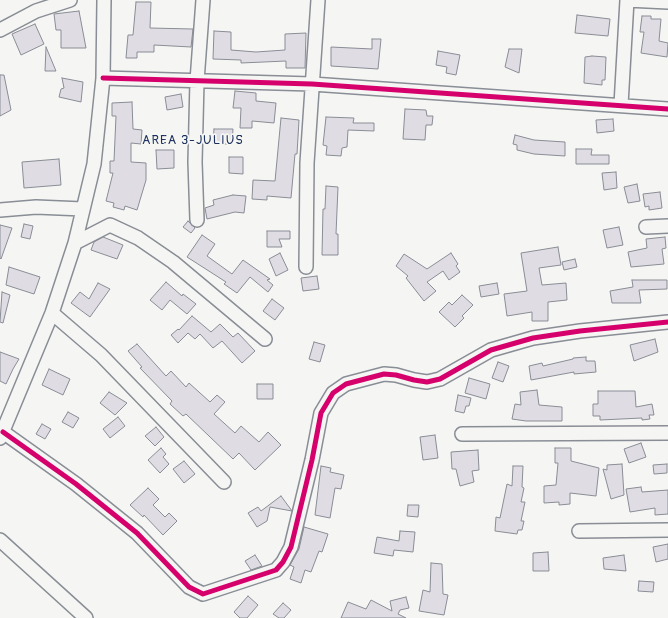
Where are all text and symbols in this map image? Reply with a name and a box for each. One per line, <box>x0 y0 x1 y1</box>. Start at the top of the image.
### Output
district label: AREA 3-JULIUS <box>142 133 244 149</box>

